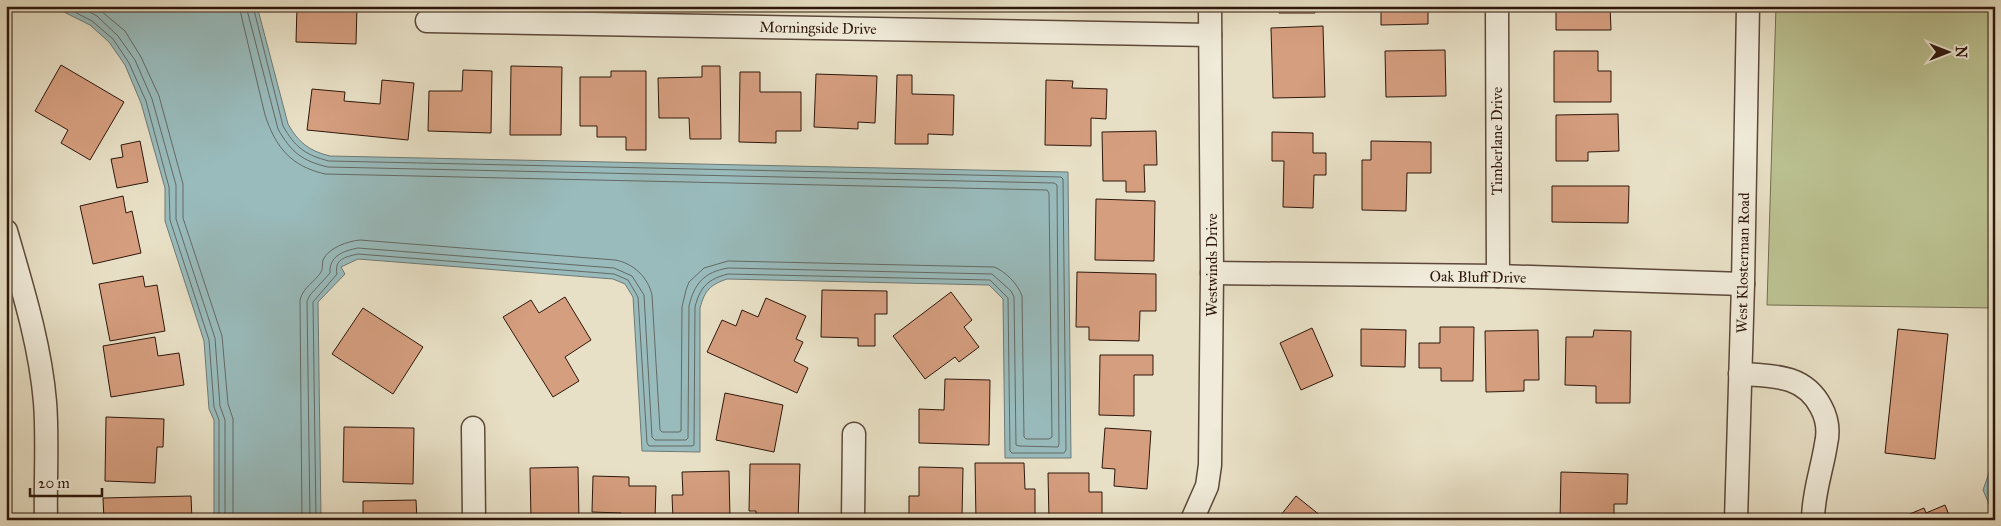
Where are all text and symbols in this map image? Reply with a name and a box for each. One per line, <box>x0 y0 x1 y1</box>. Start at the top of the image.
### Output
street label: Morningside Drive <box>759 18 877 38</box>
north arrow <box>1924 28 1974 78</box>
text: N <box>1952 46 1969 58</box>
street label: Timberlane Drive <box>1488 87 1506 195</box>
street label: West Klosterman Road <box>1733 192 1753 334</box>
street label: Westwinds Drive <box>1203 213 1221 317</box>
street label: Oak Bluff Drive <box>1429 267 1527 287</box>
scale bar <box>30 466 102 498</box>
text: 20 m <box>38 474 70 492</box>

